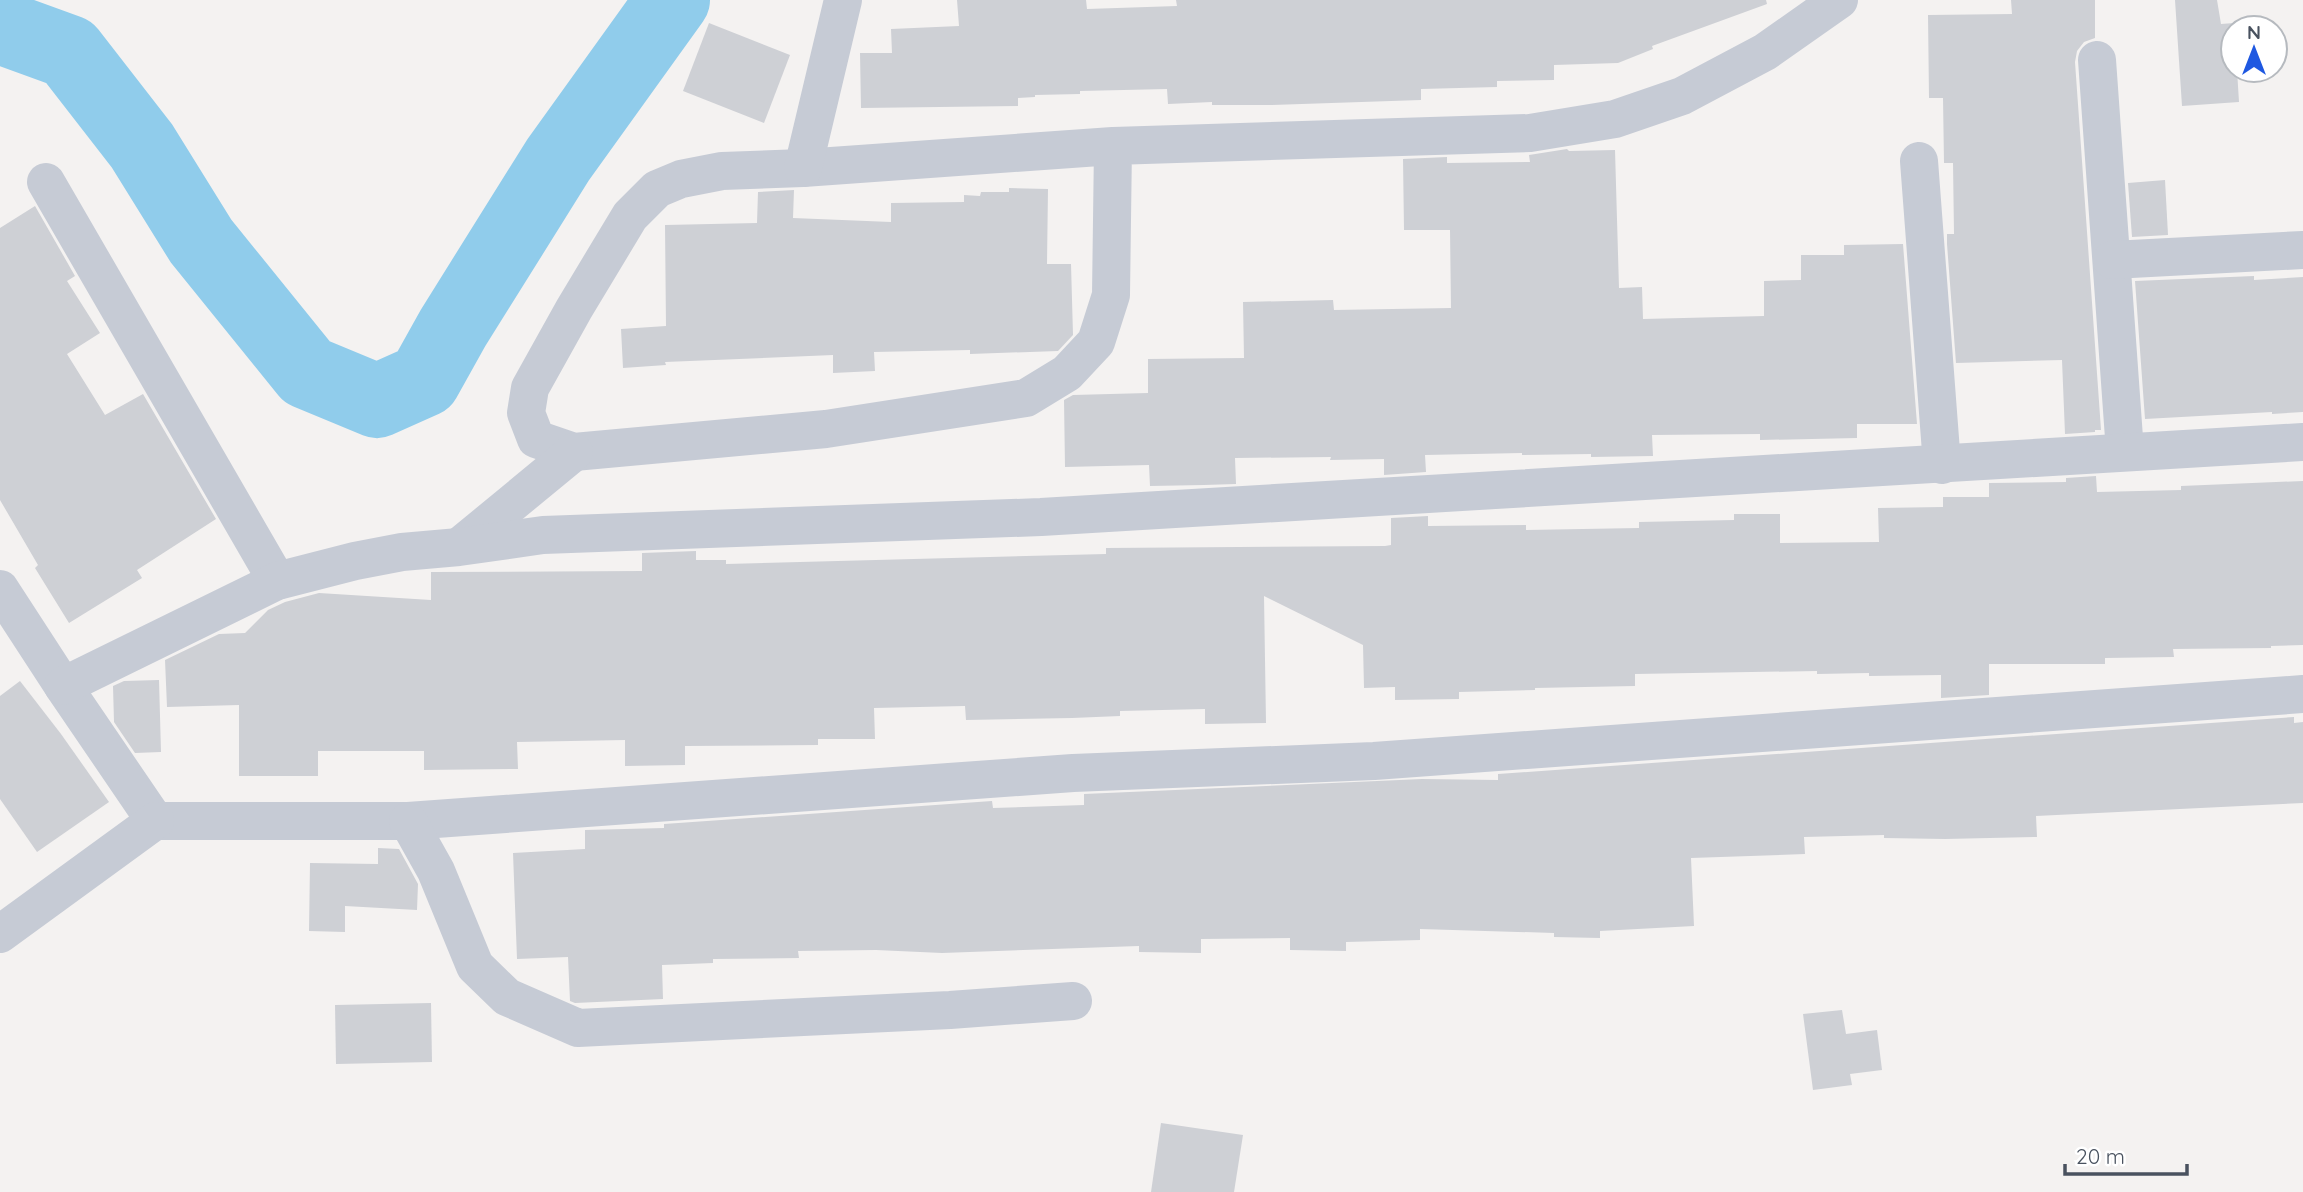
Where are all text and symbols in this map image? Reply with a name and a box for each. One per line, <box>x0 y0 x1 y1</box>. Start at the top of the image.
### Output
north arrow <box>2219 14 2289 84</box>
text: N <box>2247 20 2261 44</box>
scale bar <box>2065 1132 2188 1176</box>
text: 20 m <box>2076 1143 2125 1169</box>

